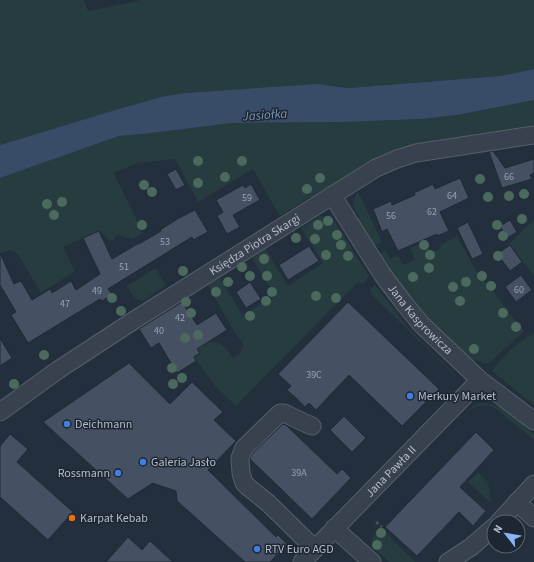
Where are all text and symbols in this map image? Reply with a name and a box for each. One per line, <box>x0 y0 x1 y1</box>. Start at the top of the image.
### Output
water label: Jasiołka <box>241 104 288 126</box>
house number: 66 <box>504 170 514 184</box>
house number: 64 <box>447 189 457 203</box>
house number: 59 <box>242 191 252 205</box>
house number: 62 <box>427 205 437 219</box>
house number: 56 <box>386 209 396 223</box>
street label: Księdza Piotra Skargi <box>206 210 304 280</box>
house number: 53 <box>160 235 170 249</box>
house number: 51 <box>119 260 129 274</box>
street label: Jana Kasprowicza <box>383 281 456 359</box>
house number: 60 <box>514 283 524 297</box>
house number: 49 <box>92 284 102 298</box>
house number: 47 <box>60 297 70 311</box>
house number: 42 <box>175 311 185 325</box>
house number: 40 <box>154 324 164 338</box>
house number: 39C <box>306 368 322 382</box>
place label: Merkury Market <box>418 388 496 405</box>
marker: Merkury Market <box>405 391 415 401</box>
place label: Deichmann <box>75 416 132 433</box>
marker: Deichmann <box>62 419 72 429</box>
street label: Jana Pawła II <box>362 442 420 501</box>
place label: Galeria Jasło <box>151 454 216 471</box>
marker: Galeria Jasło <box>138 457 148 467</box>
place label: Rossmann <box>58 465 110 482</box>
house number: 39A <box>291 466 307 480</box>
marker: Rossmann <box>113 468 123 478</box>
place label: Karpat Kebab <box>80 510 148 527</box>
marker: Karpat Kebab <box>67 513 77 523</box>
north arrow <box>486 514 526 554</box>
text: N <box>490 522 506 536</box>
place label: RTV Euro AGD <box>265 541 334 558</box>
marker: RTV Euro AGD <box>252 544 262 554</box>

